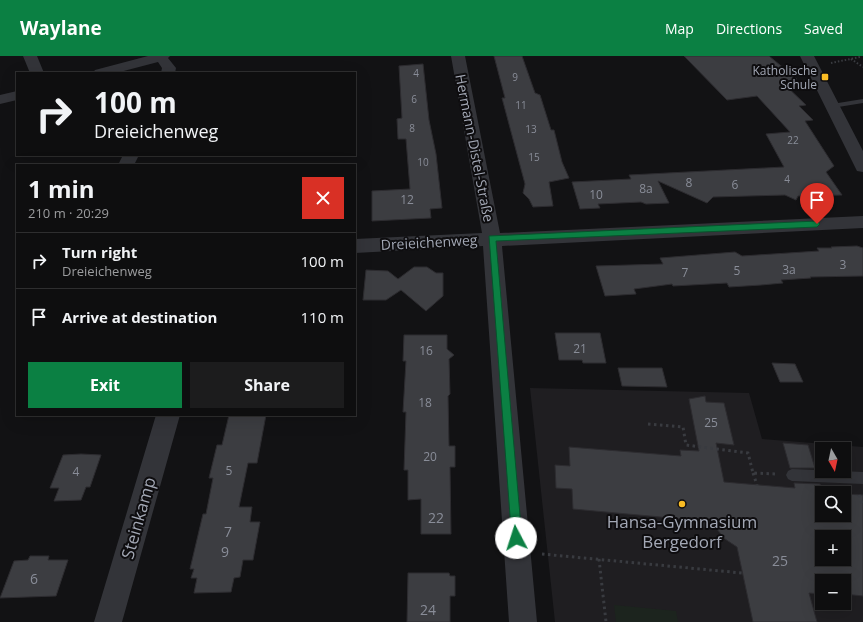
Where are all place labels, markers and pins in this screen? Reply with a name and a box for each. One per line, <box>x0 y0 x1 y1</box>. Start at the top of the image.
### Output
place label: Katholische Schule <box>753 62 817 93</box>
marker: Katholische Schule <box>820 72 830 82</box>
pin <box>800 183 834 224</box>
marker: Hansa-Gymnasium Bergedorf <box>677 499 687 509</box>
place label: Hansa-Gymnasium Bergedorf <box>607 510 757 553</box>

